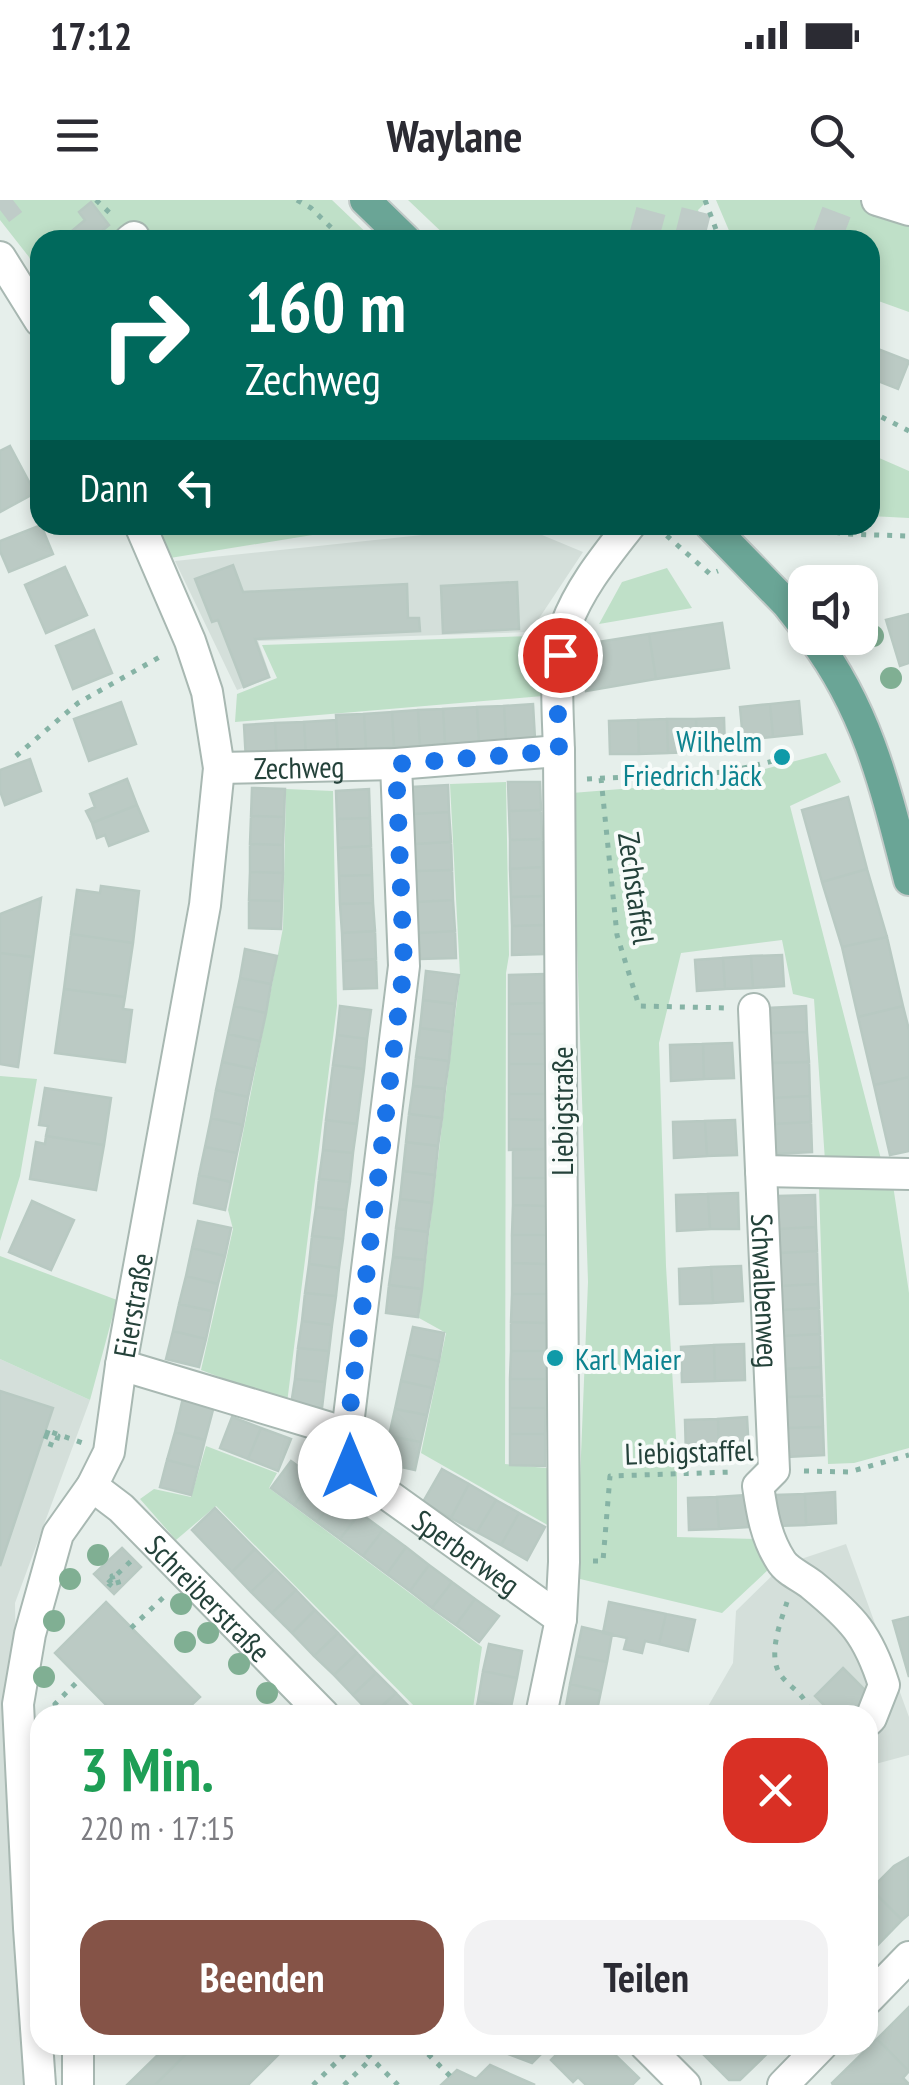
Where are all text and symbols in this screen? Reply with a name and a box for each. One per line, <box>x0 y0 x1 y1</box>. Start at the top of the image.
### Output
text: 17:12 <box>50 11 132 60</box>
text: Waylane <box>387 106 523 164</box>
icon: menu <box>50 108 105 163</box>
icon: search <box>804 108 859 163</box>
text: 160 m <box>245 261 406 351</box>
icon: right <box>80 270 210 400</box>
text: Zechweg <box>245 349 381 407</box>
icon: left <box>169 460 224 515</box>
text: Dann <box>80 463 149 512</box>
map controls <box>788 565 878 655</box>
button: sound <box>788 565 878 655</box>
pin <box>518 613 603 698</box>
icon: arrive <box>533 628 588 683</box>
place label: Wilhelm Friedrich Jäck <box>623 721 762 794</box>
street label: Zechweg <box>253 746 345 787</box>
marker: Wilhelm Friedrich Jäck <box>771 746 793 768</box>
street label: Zechstaffel <box>610 829 664 947</box>
street label: Liebigstraße <box>542 1046 581 1176</box>
street label: Schwalbenweg <box>743 1213 789 1369</box>
street label: Eierstraße <box>103 1250 161 1361</box>
place label: Karl Maier <box>575 1339 682 1378</box>
marker: Karl Maier <box>544 1347 566 1369</box>
position arrow <box>298 1415 402 1519</box>
street label: Liebigstaffel <box>624 1429 754 1473</box>
street label: Sperberweg <box>406 1500 528 1603</box>
street label: Schreiberstraße <box>138 1526 280 1670</box>
text: 3 Min. <box>80 1730 214 1808</box>
button: close <box>723 1738 828 1843</box>
text: 220 m · 17:15 <box>80 1807 235 1849</box>
button: Beenden <box>80 1920 444 2035</box>
button: Teilen <box>464 1920 828 2035</box>

